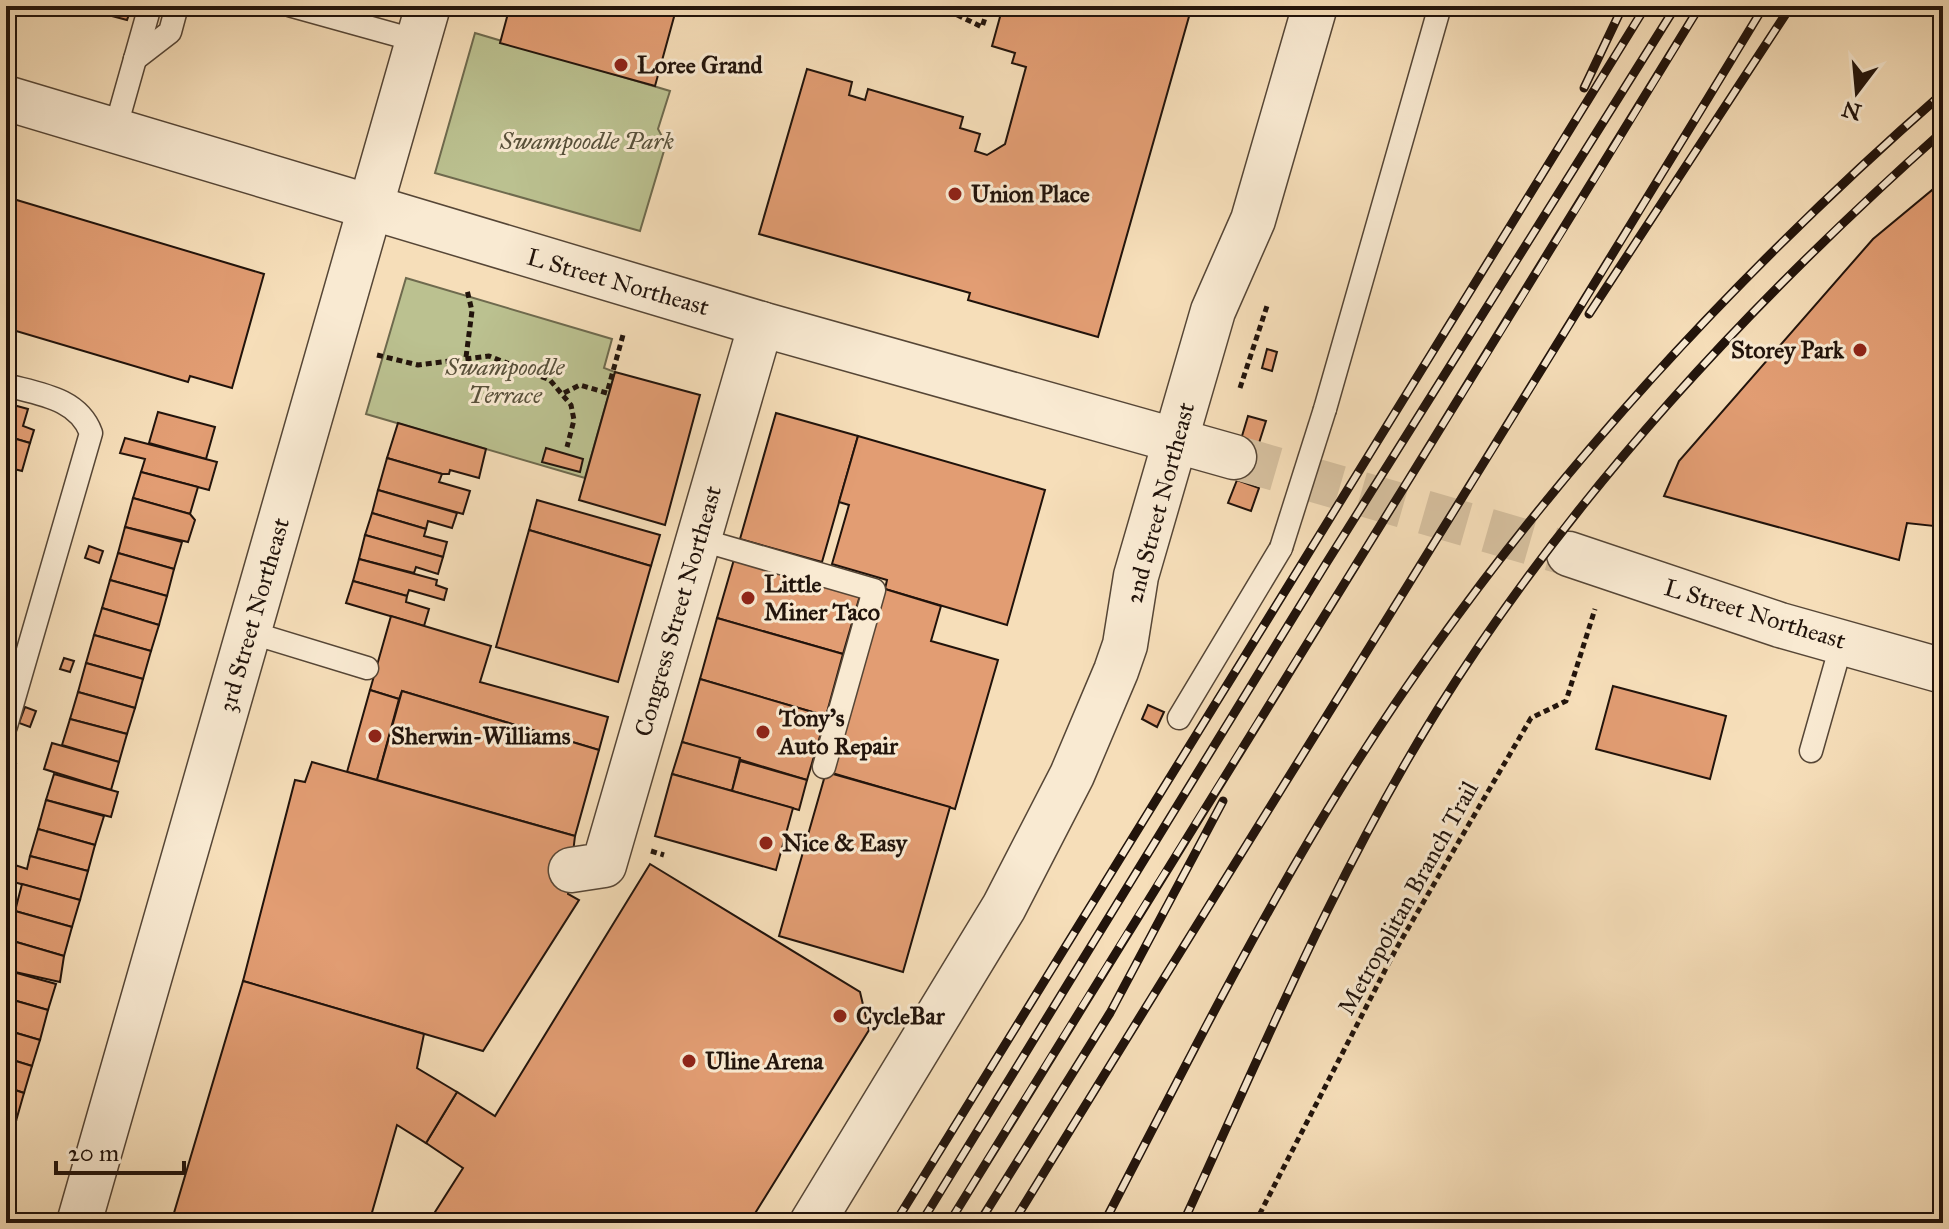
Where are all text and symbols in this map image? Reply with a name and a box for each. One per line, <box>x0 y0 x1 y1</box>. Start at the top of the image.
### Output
place label: Loree Grand <box>637 50 764 80</box>
north arrow <box>1817 52 1897 132</box>
marker: Loree Grand <box>612 56 630 74</box>
text: N <box>1839 95 1864 126</box>
park label: Swampoodle Park <box>499 126 674 156</box>
place label: Union Place <box>971 179 1090 209</box>
marker: Union Place <box>946 185 964 203</box>
street label: L Street Northeast <box>524 242 713 322</box>
place label: Storey Park <box>1731 335 1845 365</box>
marker: Storey Park <box>1851 341 1869 359</box>
park label: Swampoodle Terrace <box>445 352 566 410</box>
street label: 2nd Street Northeast <box>1119 399 1201 607</box>
street label: Congress Street Northeast <box>628 482 728 740</box>
street label: 3rd Street Northeast <box>212 514 296 716</box>
place label: Little Miner Taco <box>764 569 880 627</box>
street label: L Street Northeast <box>1661 572 1850 656</box>
marker: Little Miner Taco <box>739 589 757 607</box>
place label: Tony's Auto Repair <box>777 703 899 761</box>
place label: Sherwin-Williams <box>391 721 571 751</box>
marker: Tony's Auto Repair <box>754 723 772 741</box>
marker: Sherwin-Williams <box>366 727 384 745</box>
street label: Metropolitan Branch Trail <box>1331 775 1485 1020</box>
place label: Nice & Easy <box>782 828 909 858</box>
marker: Nice & Easy <box>757 834 775 852</box>
place label: CycleBar <box>856 1001 946 1031</box>
marker: CycleBar <box>831 1007 849 1025</box>
place label: Uline Arena <box>705 1046 824 1076</box>
marker: Uline Arena <box>680 1052 698 1070</box>
scale bar <box>56 1125 184 1175</box>
text: 20 m <box>68 1138 119 1168</box>

